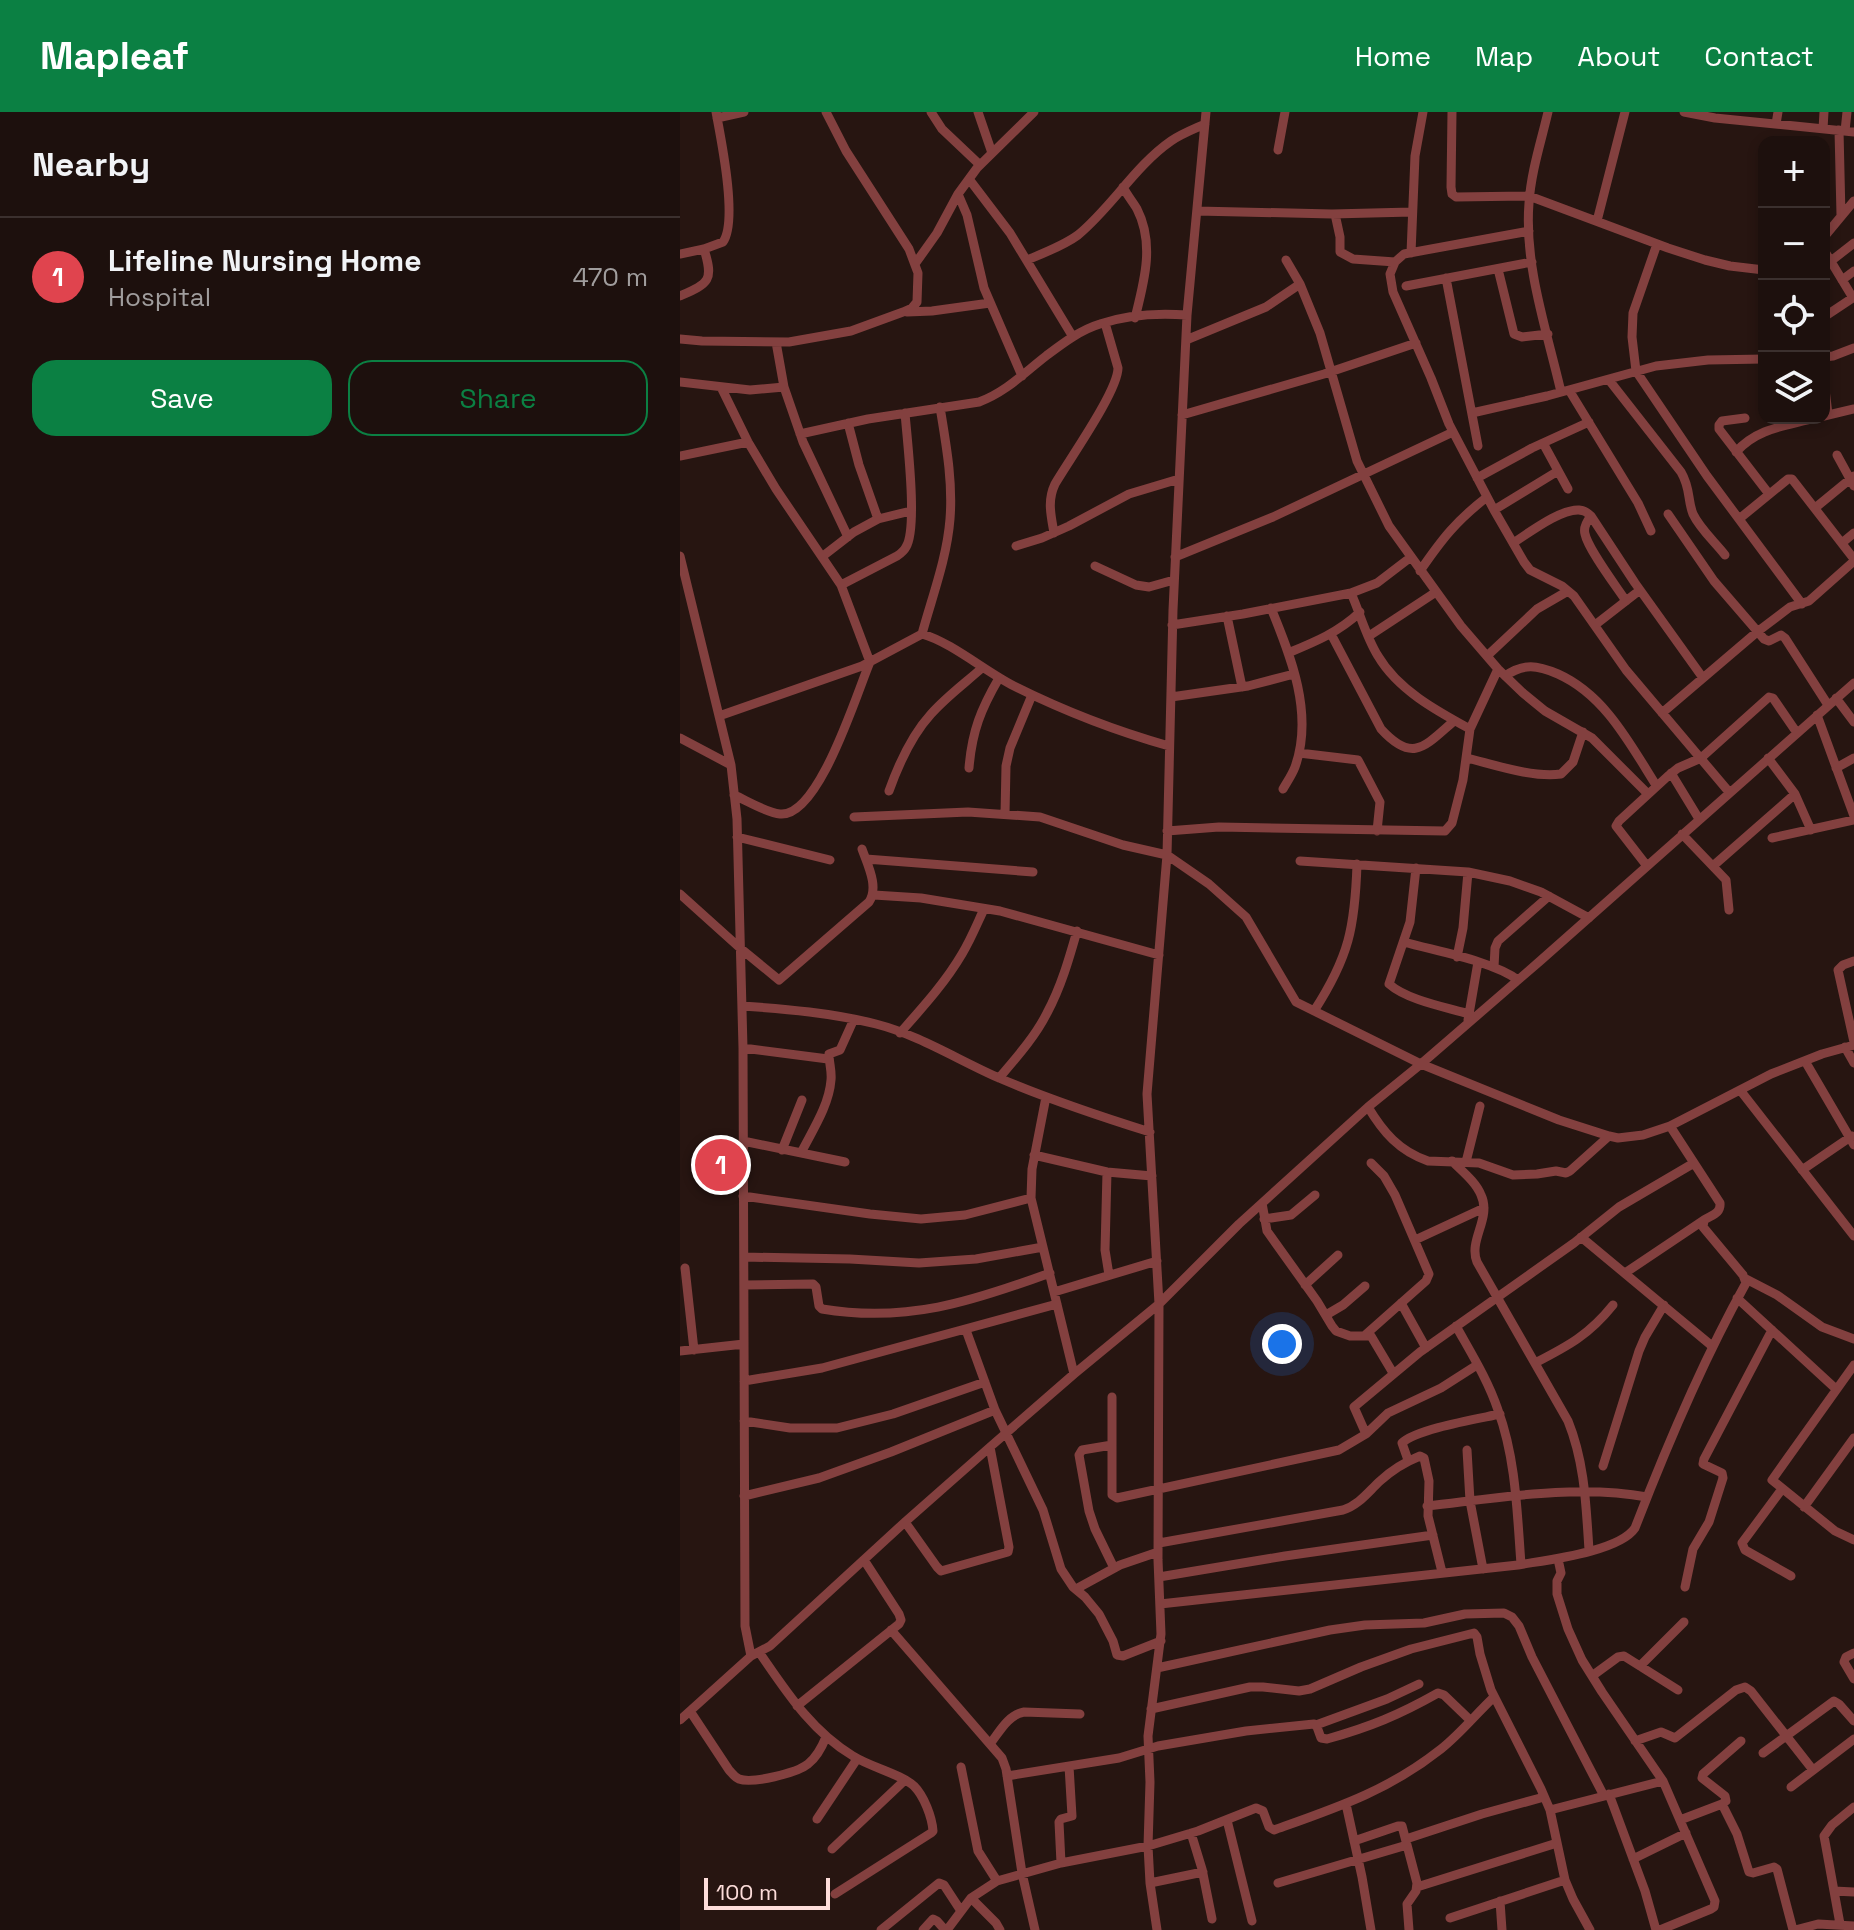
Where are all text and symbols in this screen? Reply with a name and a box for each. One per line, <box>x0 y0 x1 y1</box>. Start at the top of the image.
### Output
text: Mapleaf <box>40 32 189 80</box>
text: Home <box>1355 38 1431 74</box>
text: Map <box>1475 38 1533 74</box>
text: About <box>1577 38 1660 74</box>
text: Contact <box>1704 38 1814 74</box>
map controls <box>1758 136 1830 424</box>
button: + <box>1758 136 1830 208</box>
text: Nearby <box>32 143 150 186</box>
button: − <box>1758 208 1830 280</box>
text: Lifeline Nursing Home <box>108 241 422 280</box>
text: 1 <box>52 260 64 294</box>
text: 470 m <box>572 260 648 294</box>
text: Hospital <box>108 280 211 314</box>
button: locate <box>1758 280 1830 352</box>
button: layers <box>1758 352 1830 424</box>
button: Save <box>32 360 332 436</box>
button: Share <box>348 360 648 436</box>
pin: 1 <box>695 1135 747 1195</box>
your location <box>1262 1324 1302 1364</box>
scale bar <box>704 1874 830 1910</box>
text: 100 m <box>716 1878 778 1906</box>

